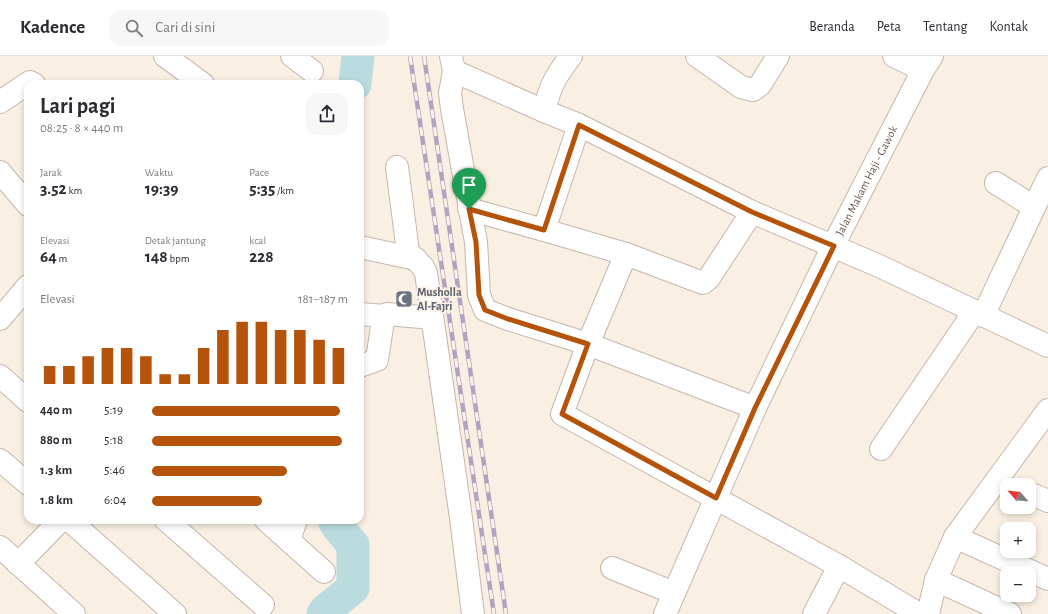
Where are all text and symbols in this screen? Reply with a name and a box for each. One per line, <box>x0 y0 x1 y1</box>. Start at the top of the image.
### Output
search box <box>109 10 389 46</box>
icon: search <box>123 17 145 39</box>
text: Kadence <box>20 18 85 37</box>
text: Cari di sini <box>155 20 215 35</box>
text: Beranda <box>809 20 855 34</box>
text: Peta <box>877 20 901 34</box>
text: Tentang <box>923 20 967 34</box>
text: Kontak <box>989 20 1028 34</box>
button: share <box>306 93 348 135</box>
text: Lari pagi <box>40 95 115 117</box>
text: 08:25 · 8 × 440 m <box>40 122 123 135</box>
street label: Jalan Makam Haji - Gawok <box>833 123 900 238</box>
text: Jarak <box>40 167 62 178</box>
text: Waktu <box>145 167 173 178</box>
text: Pace <box>249 167 269 178</box>
pin <box>452 168 486 209</box>
icon: arrive <box>458 174 480 196</box>
text: 3.52 <box>40 180 67 197</box>
text: 19:39 <box>145 180 178 197</box>
text: 5:35 <box>249 180 275 197</box>
text: km <box>67 185 82 196</box>
text: /km <box>275 185 294 196</box>
text: Elevasi <box>40 235 69 246</box>
text: Detak jantung <box>145 235 206 246</box>
text: kcal <box>249 235 266 246</box>
text: 64 <box>40 248 57 265</box>
text: 148 <box>145 248 168 265</box>
text: 228 <box>249 248 274 265</box>
text: m <box>57 253 67 264</box>
text: bpm <box>168 253 189 264</box>
place label: Musholla Al-Fajri <box>417 286 462 313</box>
mosque icon: Musholla Al-Fajri <box>394 289 414 309</box>
text: Elevasi <box>40 293 75 306</box>
text: 181–187 m <box>298 293 348 306</box>
text: 440 m <box>40 404 72 417</box>
text: 5:19 <box>104 404 123 417</box>
text: 880 m <box>40 434 72 447</box>
text: 5:18 <box>104 434 123 447</box>
text: 1.3 km <box>40 464 72 477</box>
text: 5:46 <box>104 464 125 477</box>
north arrow <box>1000 478 1036 514</box>
map controls <box>1000 478 1036 602</box>
text: 1.8 km <box>40 494 73 507</box>
text: 6:04 <box>104 494 126 507</box>
button: + <box>1000 522 1036 558</box>
button: − <box>1000 566 1036 602</box>

